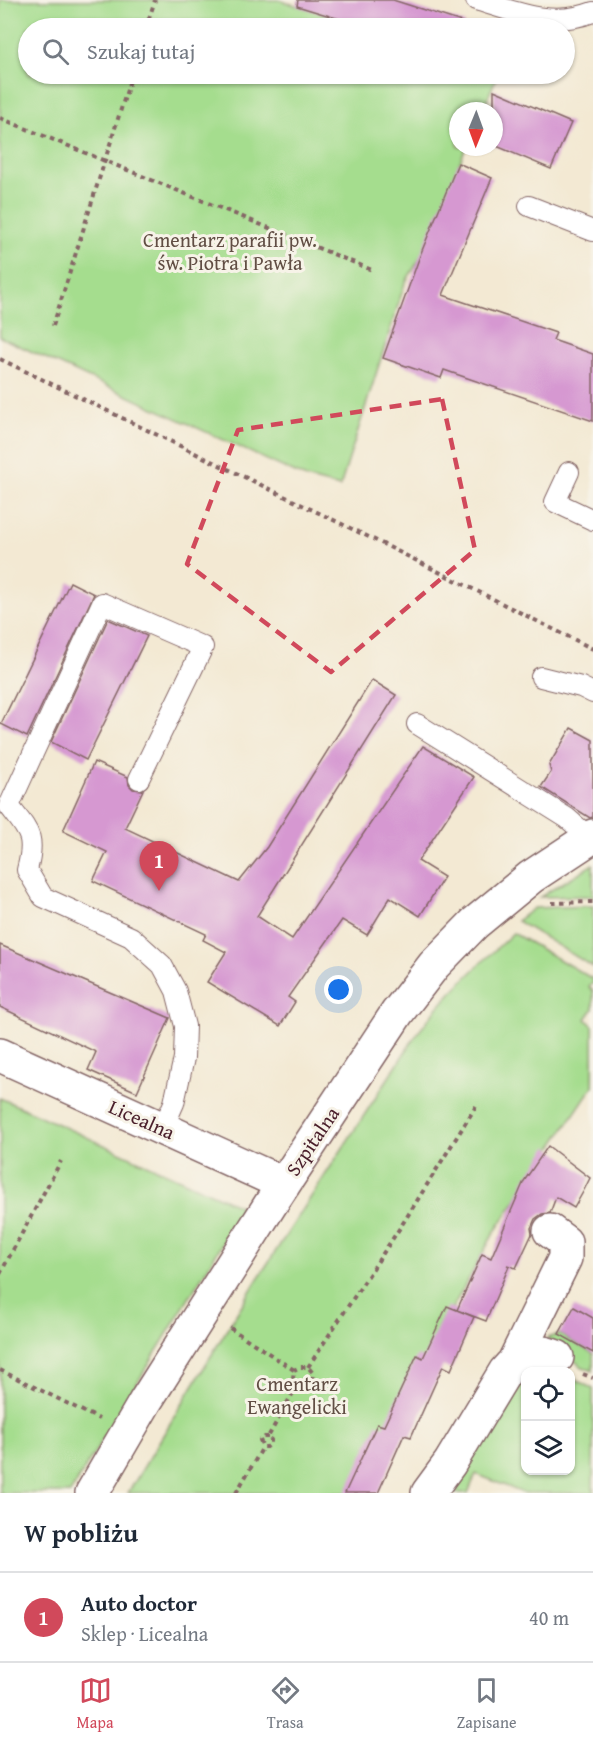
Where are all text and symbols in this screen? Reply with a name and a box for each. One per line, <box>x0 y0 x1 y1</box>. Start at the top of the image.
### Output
search box <box>18 18 575 84</box>
icon: search <box>39 35 72 68</box>
text: Szukaj tutaj <box>87 35 195 67</box>
north arrow <box>449 102 503 156</box>
park label: Cmentarz parafii pw. św. Piotra i Pawła <box>143 225 317 277</box>
pin: 1 <box>140 842 178 891</box>
your location <box>324 975 353 1004</box>
street label: Licealna <box>104 1092 180 1147</box>
street label: Szpitalna <box>278 1100 346 1181</box>
map controls <box>521 1367 575 1475</box>
button: locate <box>521 1367 575 1421</box>
park label: Cmentarz Ewangelicki <box>247 1369 347 1421</box>
button: layers <box>521 1421 575 1475</box>
text: W pobliżu <box>24 1513 138 1552</box>
text: Auto doctor <box>81 1587 197 1619</box>
text: 1 <box>38 1603 49 1632</box>
text: 40 m <box>529 1603 569 1632</box>
text: Sklep · Licealna <box>81 1619 208 1648</box>
tab: Mapa <box>77 1674 113 1734</box>
tab: Trasa <box>267 1674 304 1734</box>
tab: Zapisane <box>457 1674 516 1734</box>

